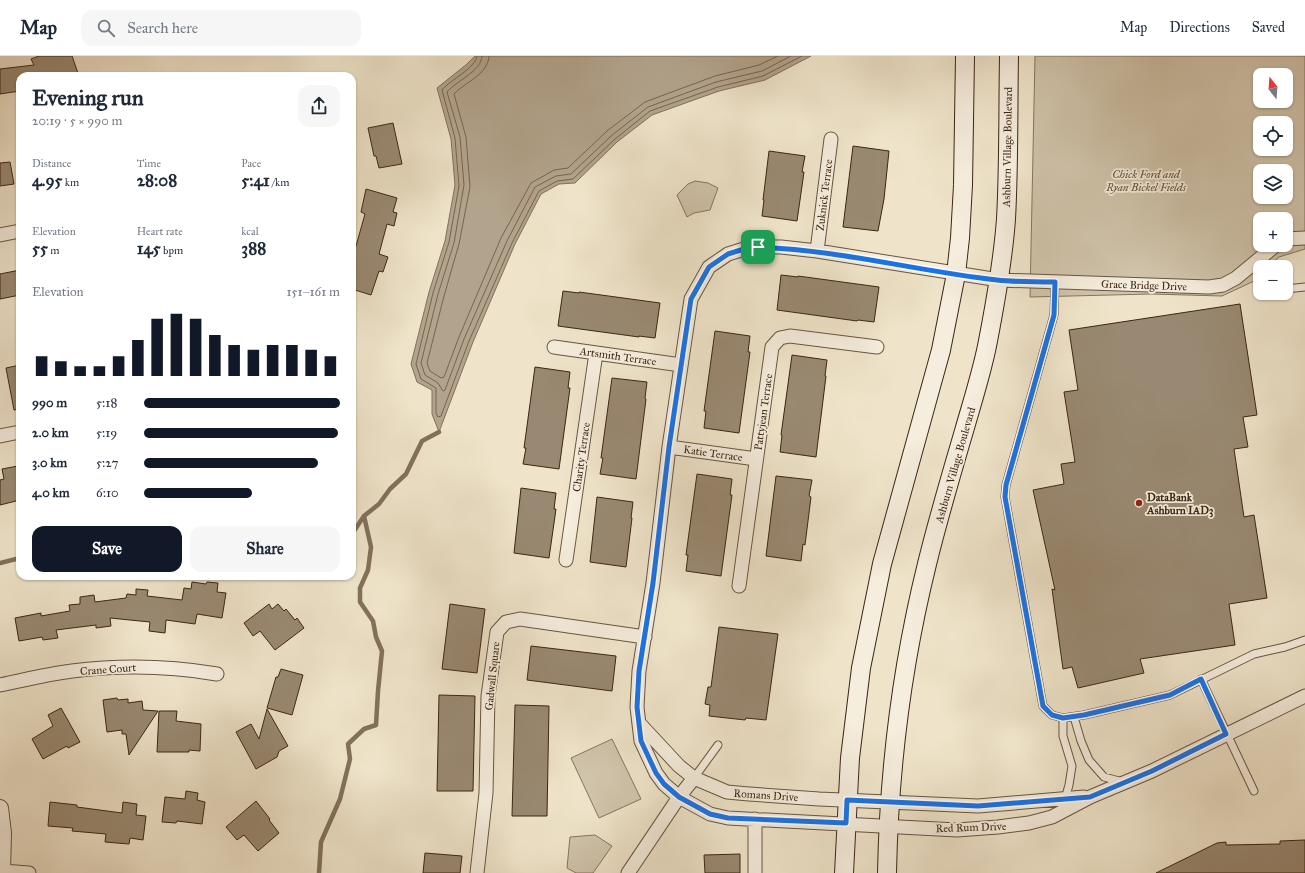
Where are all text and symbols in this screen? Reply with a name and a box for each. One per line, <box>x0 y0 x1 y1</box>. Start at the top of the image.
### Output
search box <box>81 10 361 46</box>
text: Map <box>20 16 57 39</box>
icon: search <box>95 17 117 39</box>
text: Search here <box>127 19 198 37</box>
text: Map <box>1120 19 1147 36</box>
text: Directions <box>1169 19 1230 36</box>
text: Saved <box>1252 19 1285 36</box>
north arrow <box>1253 68 1293 108</box>
map controls <box>1253 68 1293 300</box>
text: Evening run <box>32 84 144 111</box>
button: share <box>298 85 340 127</box>
street label: Ashburn Village Boulevard <box>1000 86 1015 208</box>
text: 20:19 · 5 × 990 m <box>32 113 123 129</box>
button: locate <box>1253 116 1293 156</box>
text: Distance <box>32 157 71 170</box>
text: Time <box>137 157 161 170</box>
text: Pace <box>241 157 261 170</box>
street label: Zuknick Terrace <box>814 158 835 232</box>
button: layers <box>1253 164 1293 204</box>
park label: Chick Ford and Ryan Bickel Fields <box>1105 168 1187 194</box>
text: 4.95 <box>32 170 62 191</box>
text: 28:08 <box>137 170 177 191</box>
text: 5:41 <box>241 170 270 191</box>
text: km <box>62 176 79 189</box>
text: /km <box>270 176 289 189</box>
button: + <box>1253 212 1293 252</box>
text: Elevation <box>32 225 76 238</box>
text: Heart rate <box>137 225 183 238</box>
text: kcal <box>241 225 259 238</box>
pin <box>741 230 775 264</box>
icon: arrive <box>747 236 769 258</box>
text: 55 <box>32 238 48 259</box>
text: 145 <box>137 238 161 259</box>
text: 388 <box>241 238 266 259</box>
text: m <box>48 244 59 257</box>
text: bpm <box>161 244 183 257</box>
button: − <box>1253 260 1293 300</box>
street label: Grace Bridge Drive <box>1101 278 1187 294</box>
text: Elevation <box>32 284 84 300</box>
text: 151–161 m <box>286 284 340 300</box>
street label: Artsmith Terrace <box>578 345 658 368</box>
street label: Pattyjean Terrace <box>752 373 775 451</box>
text: 990 m <box>32 395 67 411</box>
text: 5:18 <box>96 395 117 411</box>
street label: Ashburn Village Boulevard <box>932 405 978 526</box>
street label: Charity Terrace <box>570 421 593 493</box>
text: 2.0 km <box>32 425 69 441</box>
text: 5:19 <box>96 425 117 441</box>
street label: Katie Terrace <box>683 443 744 464</box>
text: 3.0 km <box>32 455 67 471</box>
text: 5:27 <box>96 455 118 471</box>
text: 4.0 km <box>32 485 70 501</box>
text: 6:10 <box>96 485 119 501</box>
place label: DataBank Ashburn IAD3 <box>1146 491 1213 518</box>
marker: DataBank Ashburn IAD3 <box>1134 498 1144 508</box>
button: Save <box>32 526 182 572</box>
button: Share <box>190 526 340 572</box>
street label: Gadwall Square <box>482 641 504 711</box>
street label: Crane Court <box>80 661 137 678</box>
street label: Romans Drive <box>733 787 799 804</box>
street label: Red Rum Drive <box>935 820 1007 835</box>

